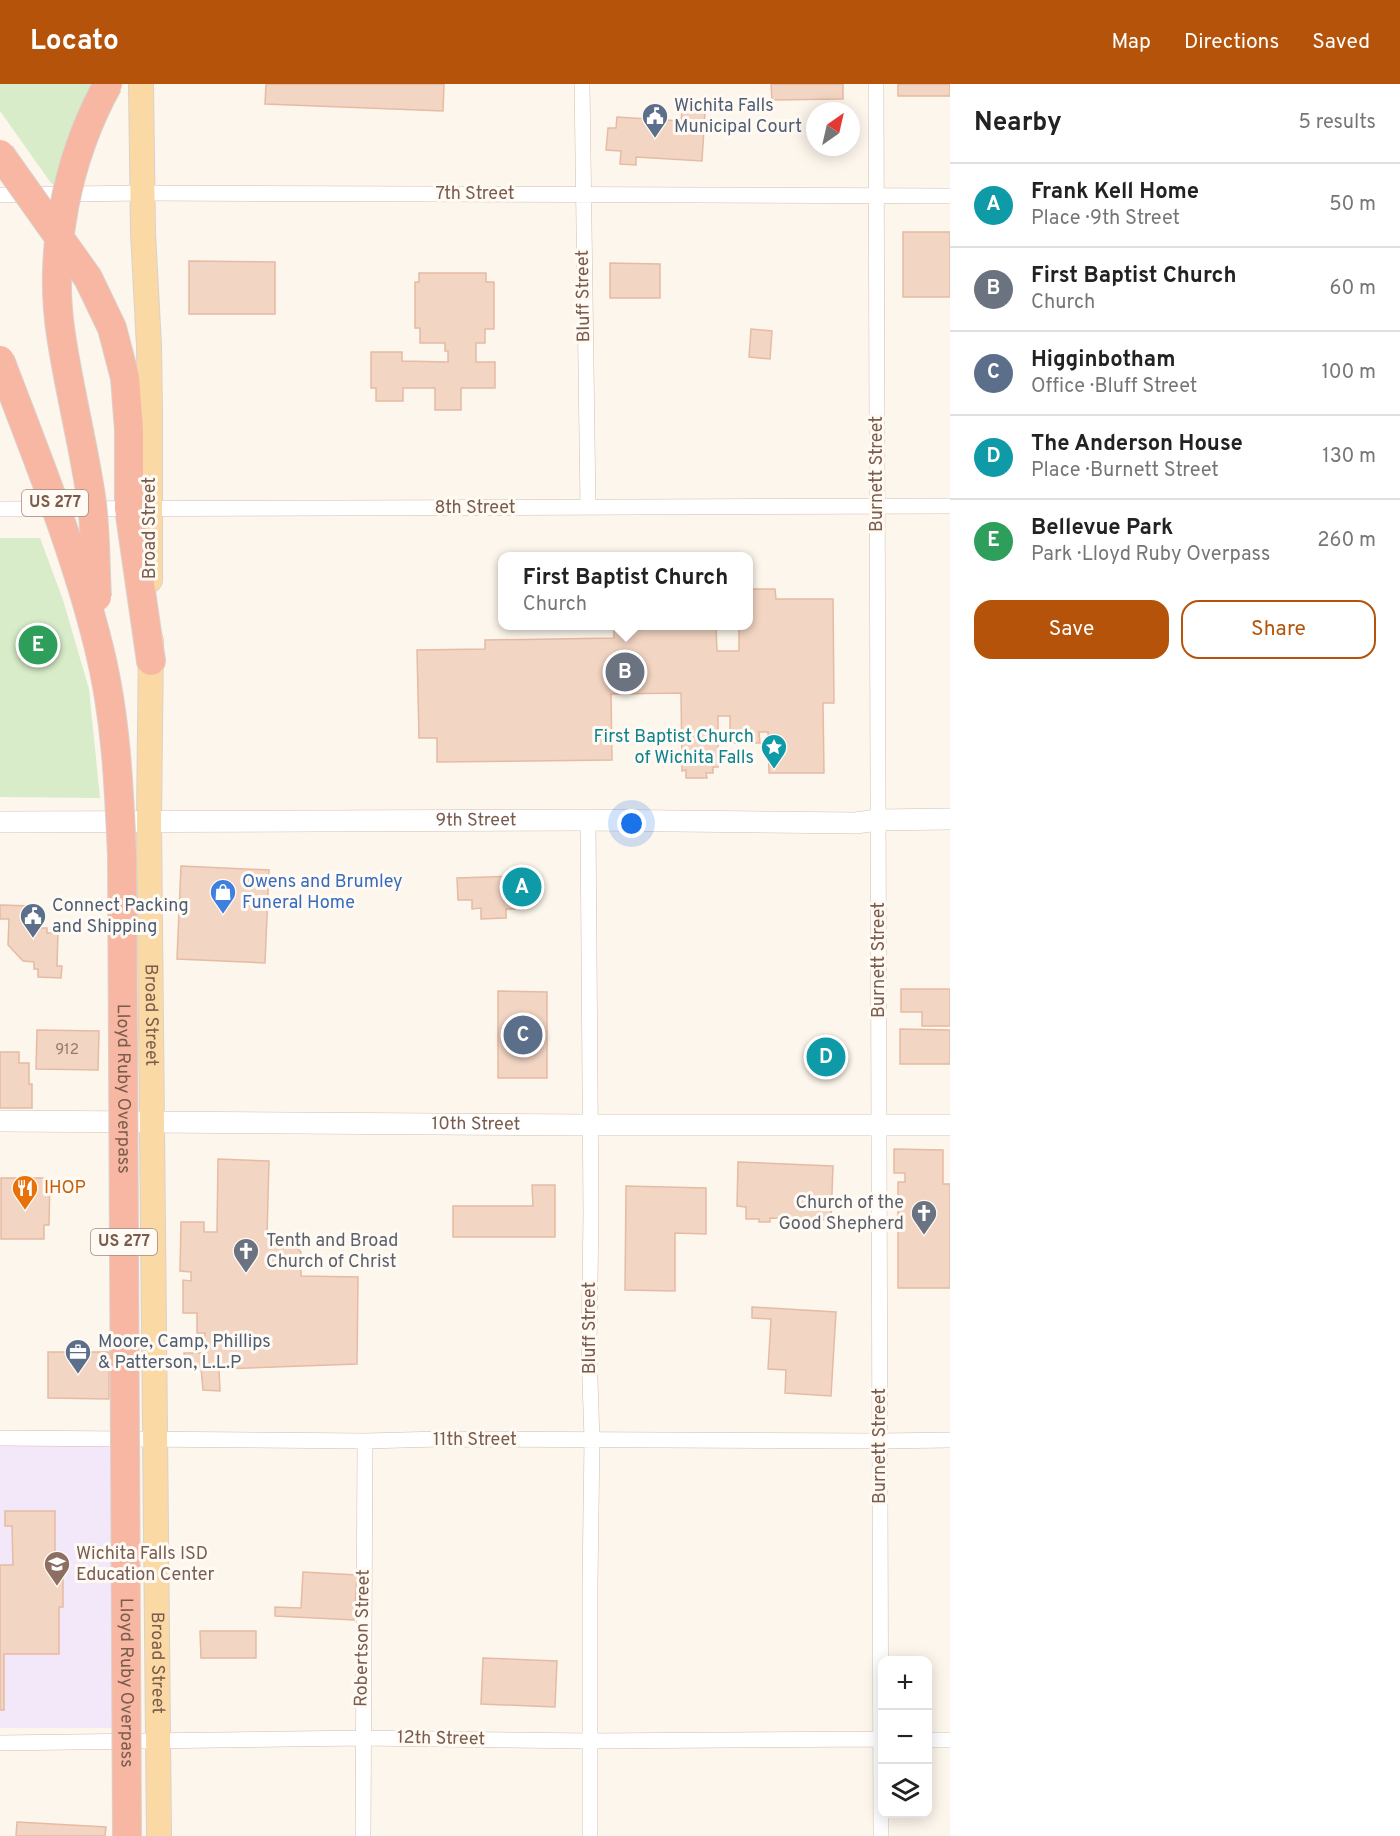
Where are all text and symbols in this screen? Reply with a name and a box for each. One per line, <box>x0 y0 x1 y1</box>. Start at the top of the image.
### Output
text: Locato <box>30 24 119 60</box>
text: Map <box>1111 29 1151 56</box>
text: Directions <box>1184 29 1279 56</box>
text: Saved <box>1312 29 1370 56</box>
place label: Wichita Falls Municipal Court <box>674 95 802 139</box>
public building icon: Wichita Falls Municipal Court <box>640 101 670 139</box>
north arrow <box>806 102 860 156</box>
text: Nearby <box>974 107 1062 140</box>
text: 5 results <box>1299 110 1376 136</box>
text: Frank Kell Home <box>1031 179 1199 206</box>
street label: 7th Street <box>435 183 515 206</box>
text: A <box>986 192 1001 218</box>
text: 50 m <box>1329 192 1376 218</box>
text: Place · 9th Street <box>1031 206 1180 232</box>
street label: Bluff Street <box>572 250 596 342</box>
text: First Baptist Church <box>1031 263 1236 290</box>
text: B <box>987 276 1000 302</box>
text: 60 m <box>1330 276 1376 302</box>
text: Church <box>1031 290 1095 316</box>
text: Higginbotham <box>1031 347 1176 374</box>
text: C <box>987 360 1000 386</box>
text: 100 m <box>1321 360 1376 386</box>
text: Office · Bluff Street <box>1031 374 1197 400</box>
street label: Burnett Street <box>866 416 889 532</box>
text: The Anderson House <box>1031 431 1243 458</box>
text: D <box>986 444 1001 470</box>
text: 130 m <box>1322 444 1376 470</box>
text: Place · Burnett Street <box>1031 458 1219 484</box>
street label: Broad Street <box>139 477 162 579</box>
road number: US 277 <box>22 490 88 516</box>
street label: 8th Street <box>434 497 516 520</box>
text: Bellevue Park <box>1031 515 1173 542</box>
text: E <box>987 528 1000 554</box>
text: 260 m <box>1317 528 1376 554</box>
text: Park · Lloyd Ruby Overpass <box>1031 542 1270 568</box>
popup <box>498 552 753 630</box>
text: First Baptist Church <box>523 565 728 592</box>
text: Church <box>523 592 587 618</box>
button: Save <box>974 600 1169 659</box>
button: Share <box>1181 600 1376 659</box>
pin: E <box>18 622 57 668</box>
pin: B <box>606 650 644 694</box>
place label: First Baptist Church of Wichita Falls <box>593 726 754 770</box>
place icon: First Baptist Church of Wichita Falls <box>759 732 789 770</box>
street label: 9th Street <box>435 809 517 832</box>
your location <box>617 809 646 838</box>
pin: A <box>502 864 542 910</box>
place label: Owens and Brumley Funeral Home <box>242 871 403 915</box>
shop icon: Owens and Brumley Funeral Home <box>208 877 238 915</box>
place label: Connect Packing and Shipping <box>52 895 189 939</box>
public building icon: Connect Packing and Shipping <box>18 901 48 939</box>
street label: Burnett Street <box>868 902 891 1018</box>
street label: Broad Street <box>139 964 163 1066</box>
street label: Lloyd Ruby Overpass <box>111 1004 135 1174</box>
pin: C <box>504 1012 542 1058</box>
pin: D <box>806 1034 846 1080</box>
house number: 912 <box>55 1041 79 1060</box>
street label: 10th Street <box>432 1112 520 1136</box>
restaurant icon: IHOP <box>10 1173 40 1211</box>
place label: IHOP <box>44 1177 86 1200</box>
place label: Church of the Good Shepherd <box>778 1192 904 1236</box>
church icon: Church of the Good Shepherd <box>909 1198 939 1236</box>
road number: US 277 <box>91 1229 157 1255</box>
place label: Tenth and Broad Church of Christ <box>266 1230 398 1274</box>
church icon: Tenth and Broad Church of Christ <box>231 1236 261 1274</box>
street label: Bluff Street <box>579 1282 602 1374</box>
place label: Moore, Camp, Phillips & Patterson, L.L.P <box>98 1331 271 1375</box>
office icon: Moore, Camp, Phillips & Patterson, L.L.P <box>63 1337 93 1375</box>
street label: Burnett Street <box>869 1388 892 1504</box>
street label: 11th Street <box>433 1429 517 1452</box>
place label: Wichita Falls ISD Education Center <box>76 1543 215 1587</box>
school or university icon: Wichita Falls ISD Education Center <box>42 1549 72 1587</box>
street label: Robertson Street <box>350 1569 376 1707</box>
street label: Lloyd Ruby Overpass <box>114 1598 138 1768</box>
street label: Broad Street <box>145 1612 169 1714</box>
map controls <box>878 1656 932 1818</box>
button: + <box>878 1656 932 1710</box>
button: − <box>878 1710 932 1764</box>
street label: 12th Street <box>397 1727 485 1751</box>
button: layers <box>878 1764 932 1818</box>

